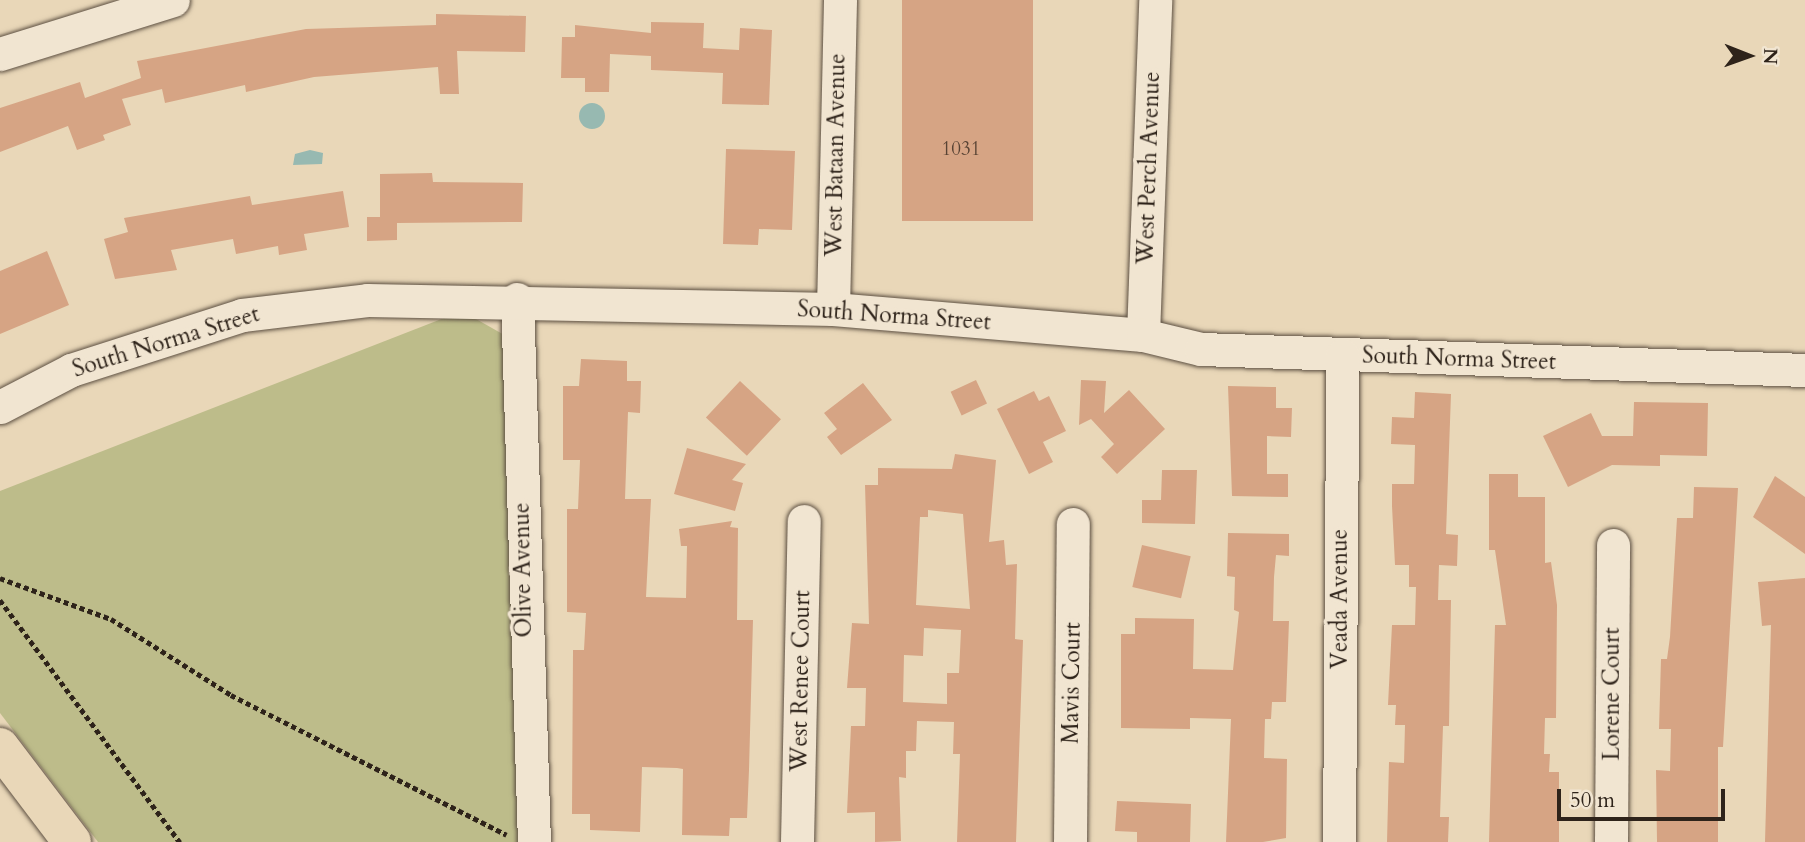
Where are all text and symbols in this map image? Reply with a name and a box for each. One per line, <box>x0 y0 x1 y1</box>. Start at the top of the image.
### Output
north arrow <box>1714 21 1784 91</box>
text: N <box>1757 48 1783 65</box>
street label: West Bataan Avenue <box>820 53 852 257</box>
street label: West Perch Avenue <box>1132 71 1166 265</box>
house number: 1031 <box>942 139 980 161</box>
street label: South Norma Street <box>796 295 992 337</box>
street label: South Norma Street <box>69 300 263 384</box>
street label: South Norma Street <box>1362 342 1556 376</box>
street label: Olive Avenue <box>508 502 538 638</box>
street label: Veada Avenue <box>1326 529 1354 669</box>
street label: West Renee Court <box>786 590 816 772</box>
street label: Mavis Court <box>1057 622 1087 744</box>
street label: Lorene Court <box>1598 627 1626 761</box>
scale bar <box>1560 776 1728 820</box>
text: 50 m <box>1570 786 1615 815</box>

